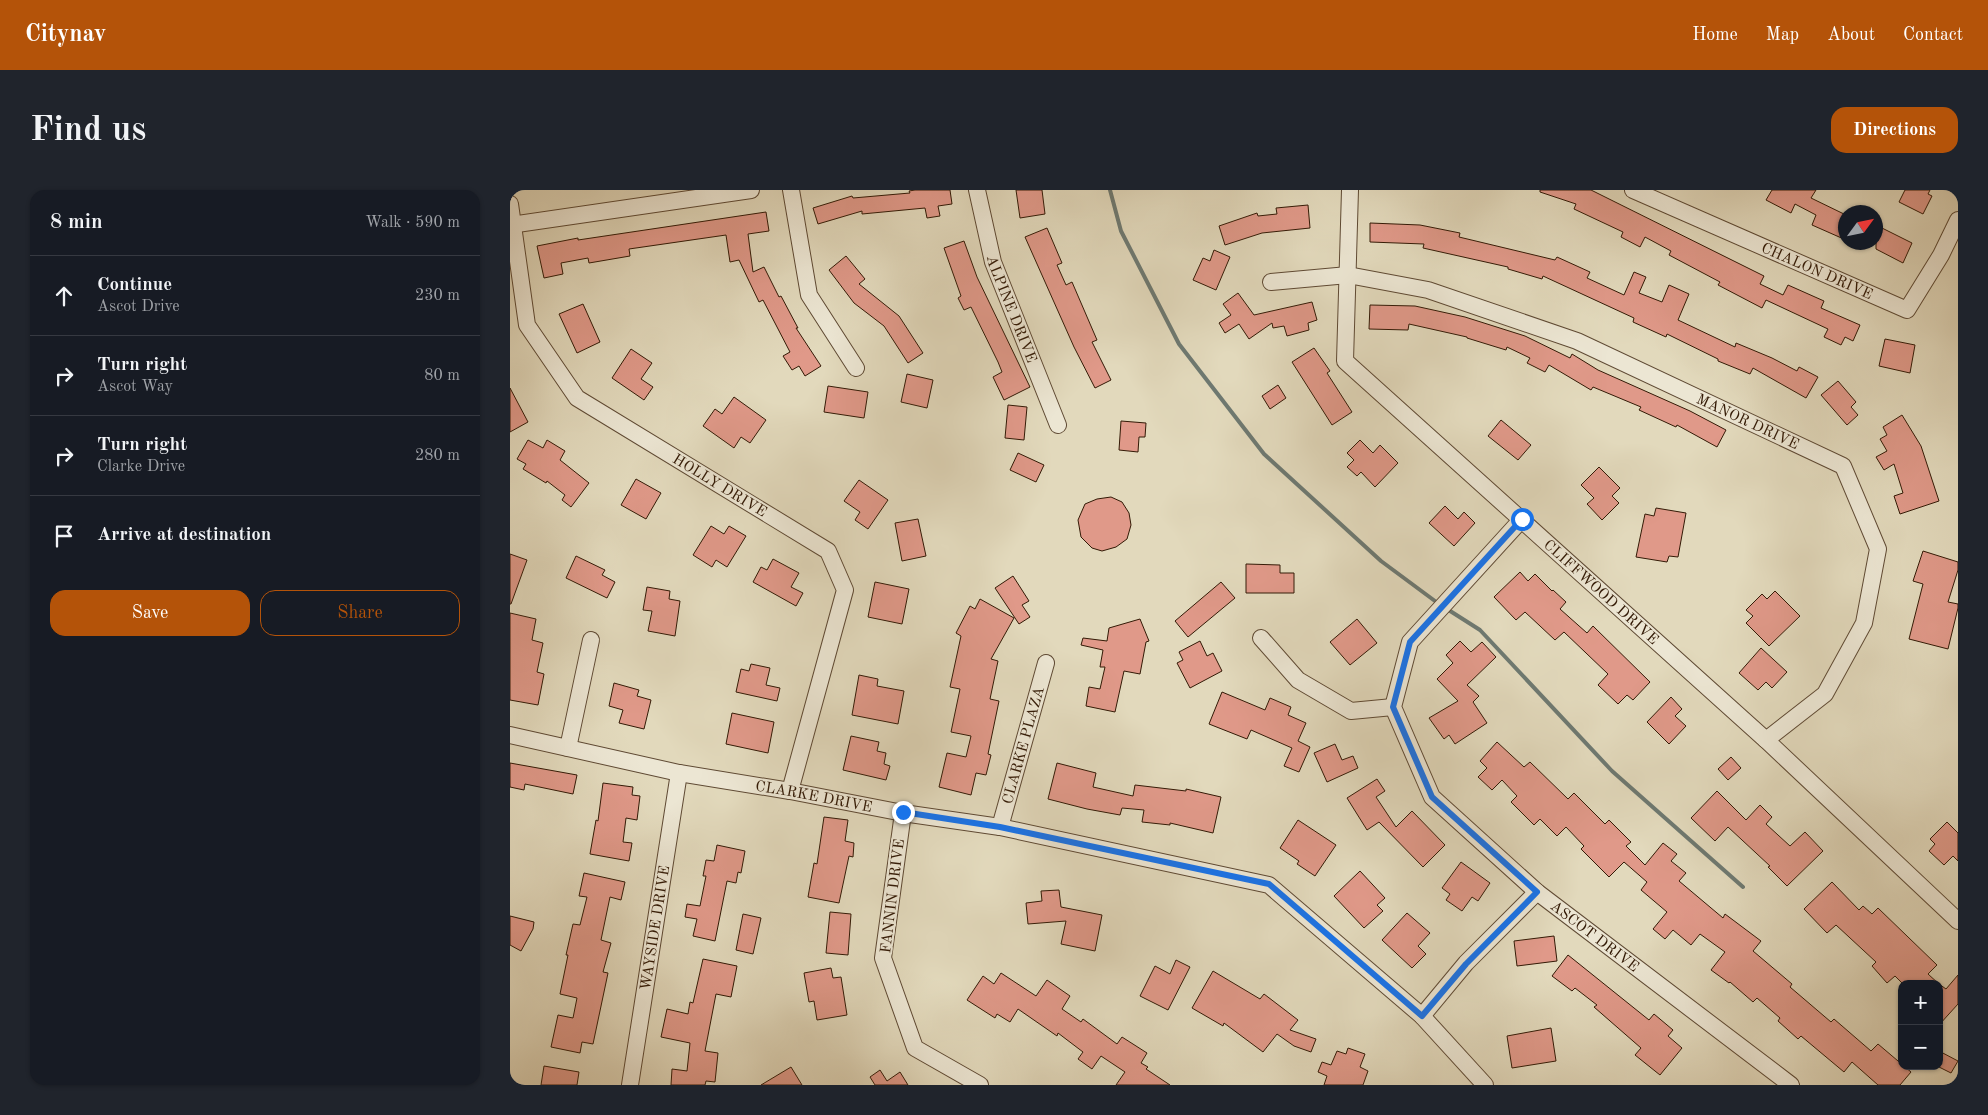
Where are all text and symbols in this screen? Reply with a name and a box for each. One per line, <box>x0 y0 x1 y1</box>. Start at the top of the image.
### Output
text: Citynav <box>25 23 106 47</box>
text: Home <box>1692 26 1738 44</box>
text: Map <box>1766 26 1799 44</box>
text: About <box>1827 26 1875 44</box>
text: Contact <box>1903 26 1963 44</box>
button: Directions <box>1831 107 1958 153</box>
text: Find us <box>30 113 146 148</box>
north arrow <box>1838 205 1883 250</box>
text: 8 min <box>50 212 103 233</box>
text: Walk · 590 m <box>365 215 460 231</box>
street label: CHALON DRIVE <box>1759 241 1874 303</box>
street label: ALPINE DRIVE <box>983 254 1038 365</box>
text: Continue <box>97 276 172 295</box>
icon: ahead <box>50 282 78 310</box>
text: 230 m <box>415 288 460 304</box>
text: Ascot Drive <box>97 299 180 315</box>
text: Turn right <box>97 356 187 375</box>
icon: right <box>50 362 78 390</box>
text: 80 m <box>424 368 460 384</box>
text: Ascot Way <box>97 379 173 395</box>
street label: MANOR DRIVE <box>1694 392 1801 453</box>
text: Turn right <box>97 436 187 455</box>
icon: right <box>50 442 78 470</box>
text: 280 m <box>415 448 460 464</box>
street label: HOLLY DRIVE <box>669 452 769 521</box>
text: Clarke Drive <box>97 459 185 475</box>
route start <box>1511 508 1534 531</box>
icon: arrive <box>50 522 78 550</box>
text: Arrive at destination <box>97 526 271 545</box>
street label: CLIFFWOOD DRIVE <box>1540 538 1661 648</box>
button: Save <box>50 590 250 636</box>
button: Share <box>260 590 460 636</box>
street label: CLARKE PLAZA <box>1001 685 1048 806</box>
street label: CLARKE DRIVE <box>754 779 873 816</box>
route end <box>892 801 915 824</box>
street label: FANNIN DRIVE <box>879 838 908 954</box>
street label: WAYSIDE DRIVE <box>639 865 673 992</box>
street label: ASCOT DRIVE <box>1547 899 1641 975</box>
map controls <box>1898 980 1943 1070</box>
button: + <box>1898 980 1943 1025</box>
button: − <box>1898 1025 1943 1070</box>

